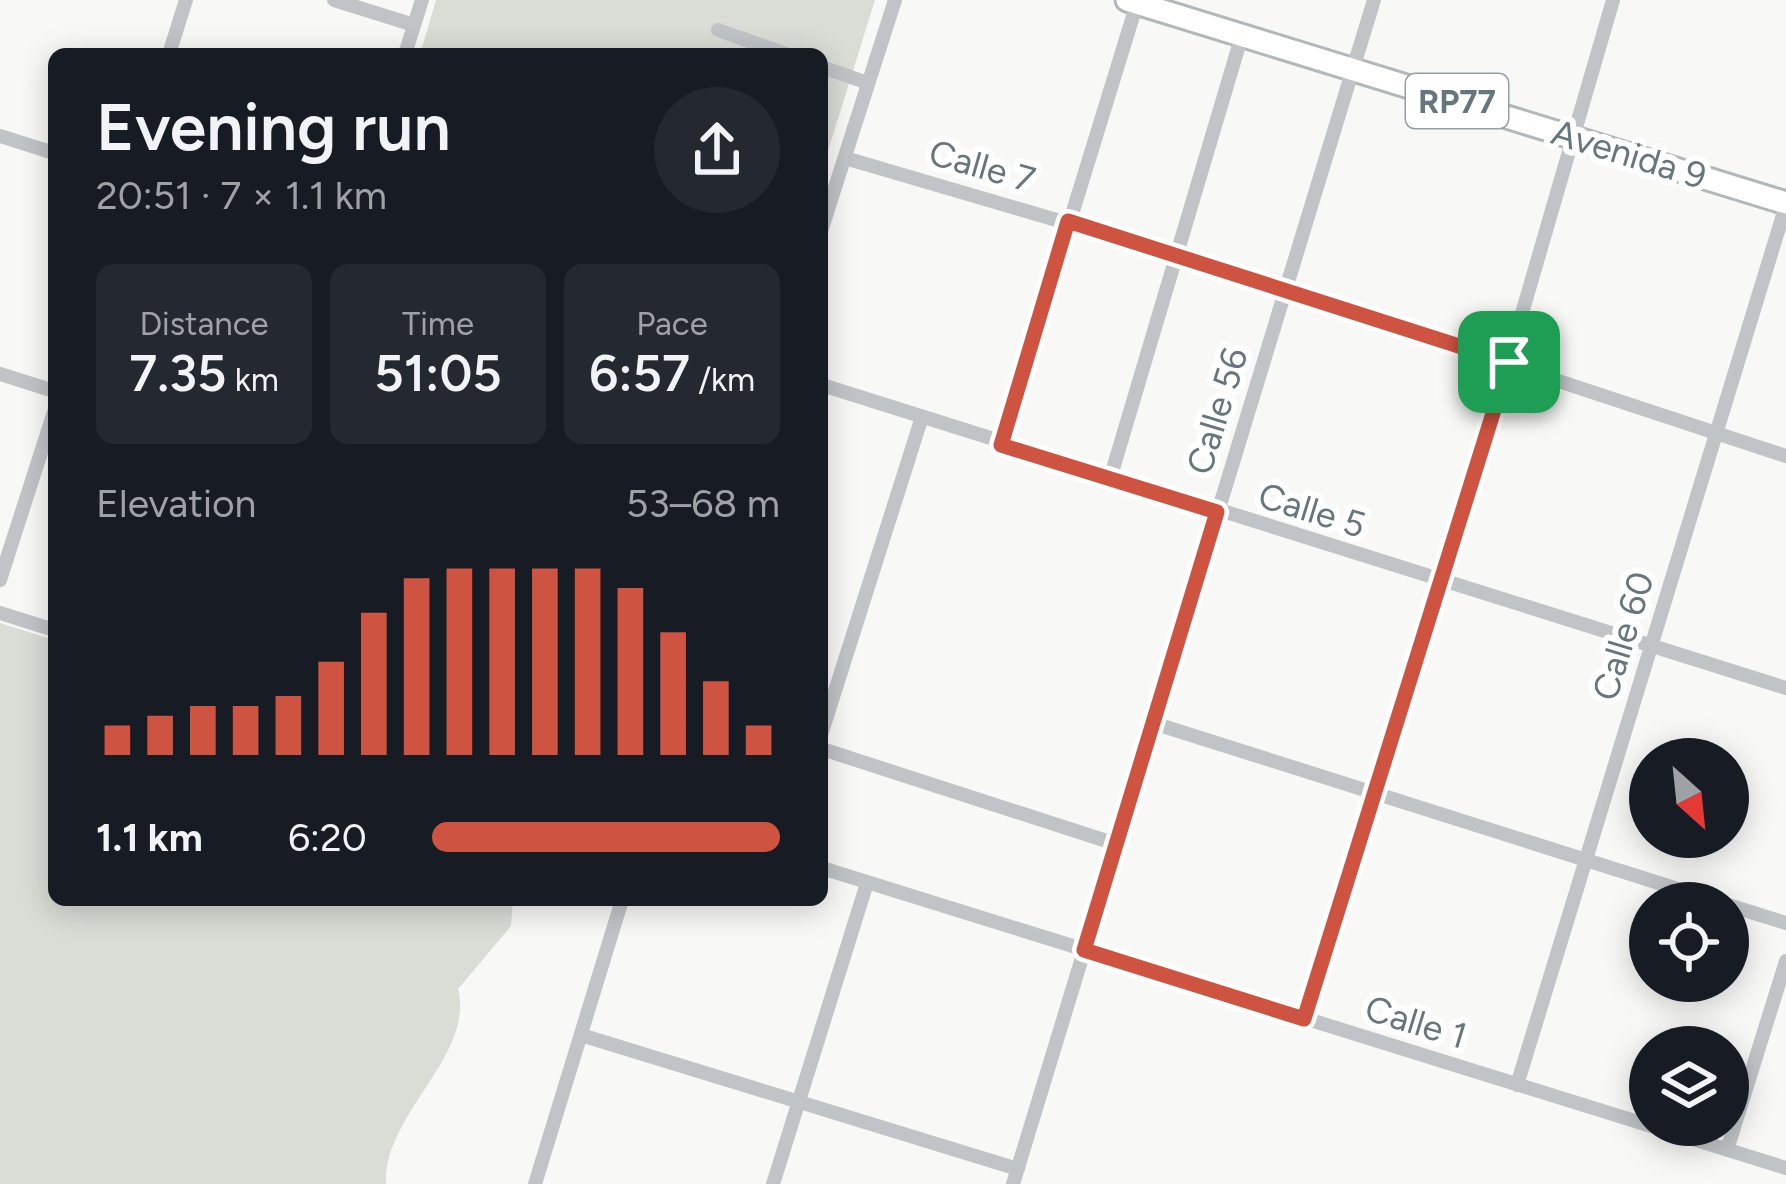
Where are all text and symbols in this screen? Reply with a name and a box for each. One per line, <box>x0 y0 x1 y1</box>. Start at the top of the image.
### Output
road number: RP77 <box>1406 74 1508 128</box>
text: Evening run <box>96 87 451 167</box>
button: share <box>654 87 780 213</box>
street label: Avenida 9 <box>1547 110 1711 198</box>
street label: Calle 7 <box>924 130 1040 202</box>
text: 20:51 · 7 × 1.1 km <box>96 172 387 219</box>
text: Distance <box>139 304 269 343</box>
text: Time <box>402 304 474 343</box>
text: Pace <box>636 304 708 343</box>
pin <box>1458 311 1560 413</box>
icon: arrive <box>1476 329 1542 395</box>
text: 7.35 <box>129 343 227 404</box>
text: 51:05 <box>374 343 502 404</box>
text: 6:57 <box>589 343 690 404</box>
street label: Calle 56 <box>1177 343 1257 479</box>
text: km <box>227 360 279 399</box>
text: /km <box>690 360 755 399</box>
street label: Calle 5 <box>1253 473 1371 547</box>
text: Elevation <box>96 480 256 527</box>
text: 53–68 m <box>626 480 780 527</box>
street label: Calle 60 <box>1583 567 1663 705</box>
north arrow <box>1629 738 1749 858</box>
map controls <box>1629 738 1749 1146</box>
text: 1.1 km <box>96 814 203 861</box>
text: 6:20 <box>288 814 367 861</box>
button: locate <box>1629 882 1749 1002</box>
street label: Calle 1 <box>1360 986 1472 1058</box>
button: layers <box>1629 1026 1749 1146</box>

